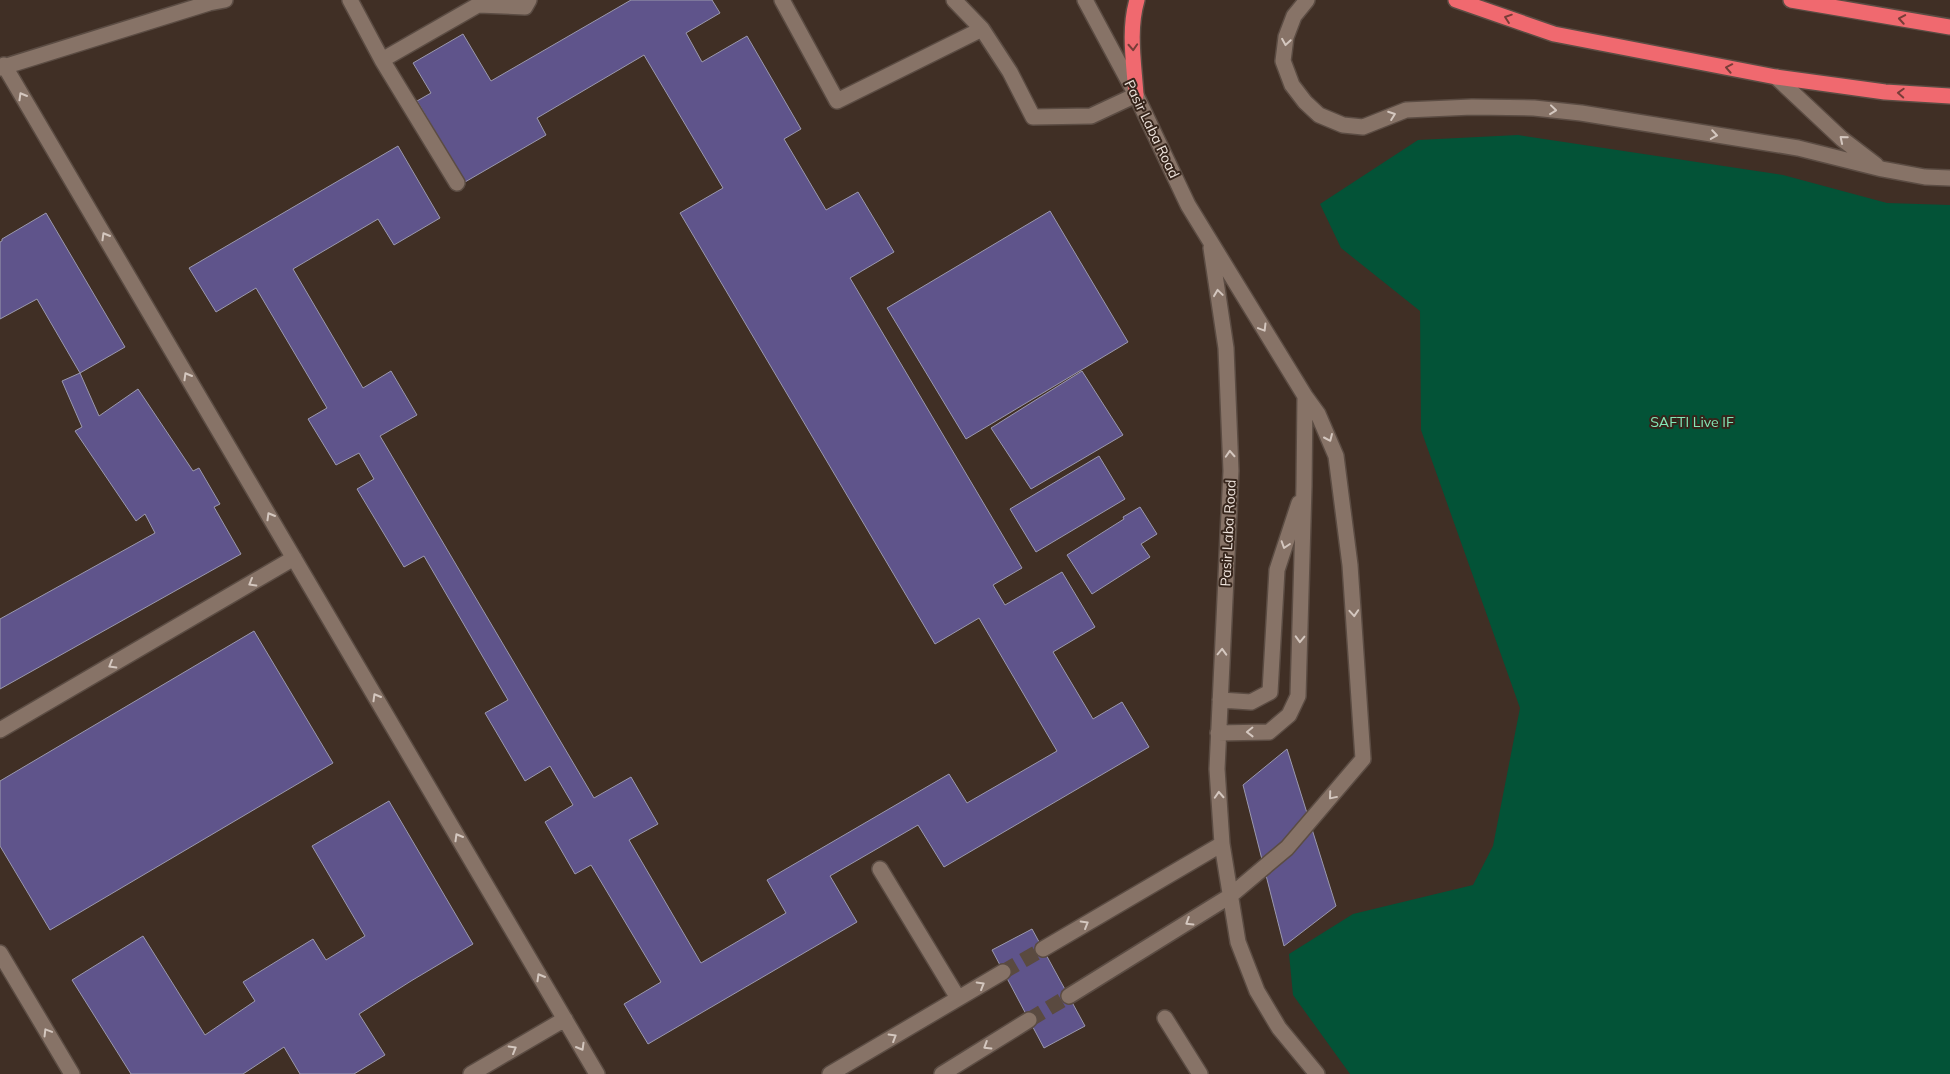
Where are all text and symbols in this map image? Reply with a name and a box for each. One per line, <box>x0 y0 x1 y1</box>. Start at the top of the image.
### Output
one-way arrow <box>1504 14 1513 24</box>
one-way arrow <box>1898 14 1906 24</box>
one-way arrow <box>1281 39 1292 47</box>
one-way arrow <box>1127 43 1138 51</box>
one-way arrow <box>1724 63 1733 74</box>
street label: Pasir Laba Road <box>1120 77 1184 181</box>
one-way arrow <box>1897 88 1905 98</box>
one-way arrow <box>19 93 29 102</box>
one-way arrow <box>1550 104 1558 115</box>
one-way arrow <box>1387 111 1396 121</box>
one-way arrow <box>1710 129 1718 139</box>
one-way arrow <box>1840 137 1849 145</box>
one-way arrow <box>101 233 111 242</box>
one-way arrow <box>1213 288 1224 296</box>
one-way arrow <box>1257 322 1267 331</box>
one-way arrow <box>184 373 194 382</box>
park label: SAFTI Live IF <box>1650 413 1734 431</box>
one-way arrow <box>1322 433 1333 442</box>
one-way arrow <box>1225 450 1236 458</box>
street label: Pasir Laba Road <box>1216 479 1240 587</box>
one-way arrow <box>266 513 276 522</box>
one-way arrow <box>1281 540 1291 549</box>
one-way arrow <box>249 577 258 587</box>
one-way arrow <box>1348 610 1359 618</box>
one-way arrow <box>1295 636 1305 643</box>
one-way arrow <box>1217 647 1228 655</box>
one-way arrow <box>108 658 117 668</box>
one-way arrow <box>372 693 382 702</box>
one-way arrow <box>1246 727 1254 738</box>
one-way arrow <box>1329 790 1337 799</box>
one-way arrow <box>1213 791 1224 799</box>
one-way arrow <box>454 833 464 842</box>
one-way arrow <box>1185 916 1194 925</box>
one-way arrow <box>1080 921 1089 931</box>
one-way arrow <box>537 973 547 982</box>
one-way arrow <box>975 982 984 992</box>
one-way arrow <box>43 1029 53 1038</box>
one-way arrow <box>887 1033 896 1043</box>
one-way arrow <box>984 1039 993 1049</box>
one-way arrow <box>575 1041 585 1050</box>
one-way arrow <box>508 1046 517 1056</box>

